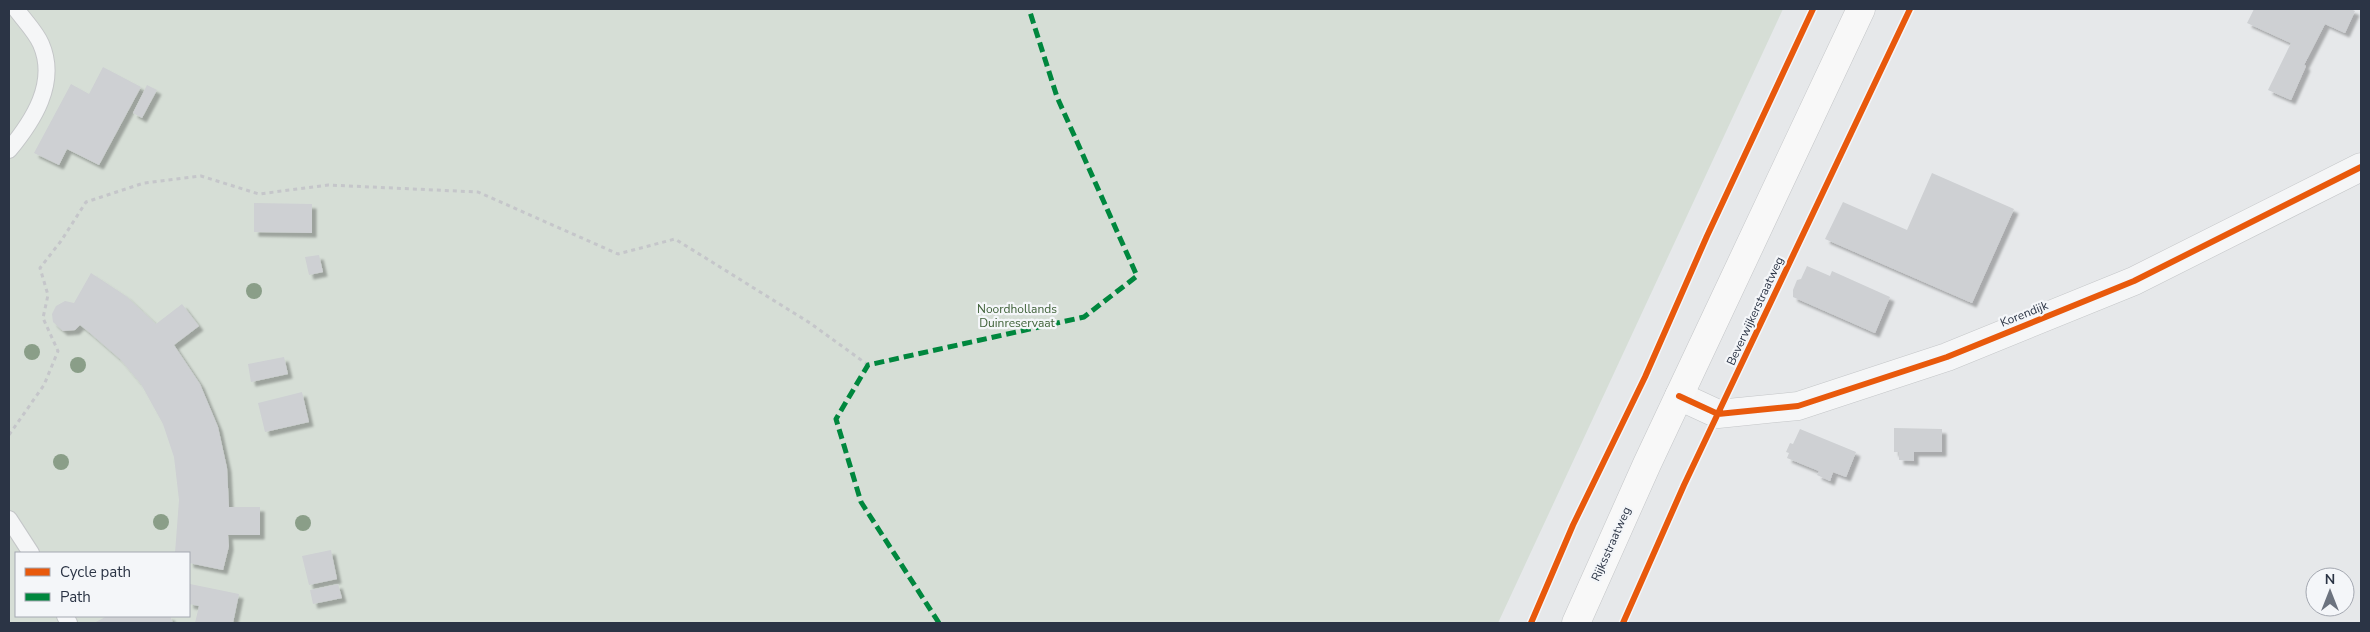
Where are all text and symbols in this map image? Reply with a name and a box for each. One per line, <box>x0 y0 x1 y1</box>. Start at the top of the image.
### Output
street label: Beverwijkerstraatweg <box>1723 254 1787 368</box>
street label: Korendijk <box>1998 297 2051 331</box>
park label: Noordhollands Duinreservaat <box>977 301 1057 331</box>
street label: Rijksstraatweg <box>1587 504 1635 584</box>
legend <box>15 552 190 617</box>
text: Cycle path <box>60 562 131 582</box>
north arrow <box>2305 567 2355 617</box>
text: N <box>2325 570 2335 589</box>
text: Path <box>60 587 91 607</box>

